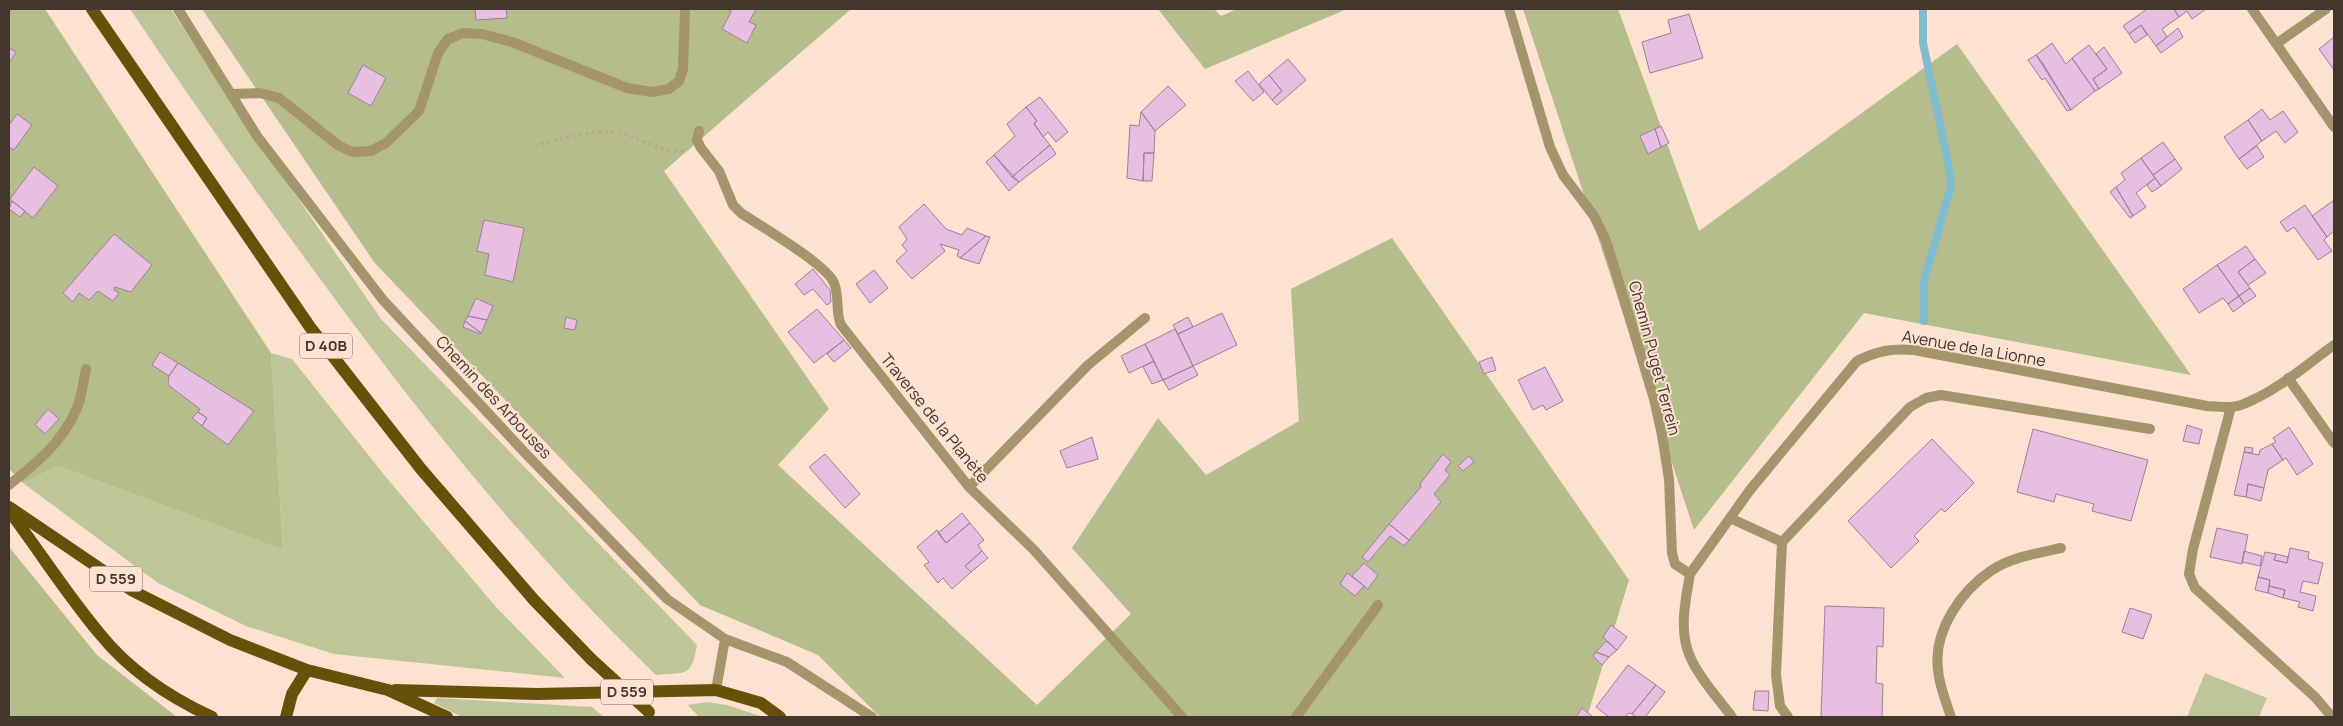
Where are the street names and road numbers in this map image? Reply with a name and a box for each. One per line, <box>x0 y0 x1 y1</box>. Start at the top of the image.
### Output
street label: Chemin Puget Terrein <box>1624 278 1686 438</box>
street label: Avenue de la Lionne <box>1900 325 2048 371</box>
street label: Chemin des Arbouses <box>431 331 557 463</box>
road number: D 40B <box>300 334 352 358</box>
street label: Traverse de la Planète <box>876 349 994 487</box>
road number: D 559 <box>90 566 142 592</box>
road number: D 559 <box>601 680 653 704</box>

